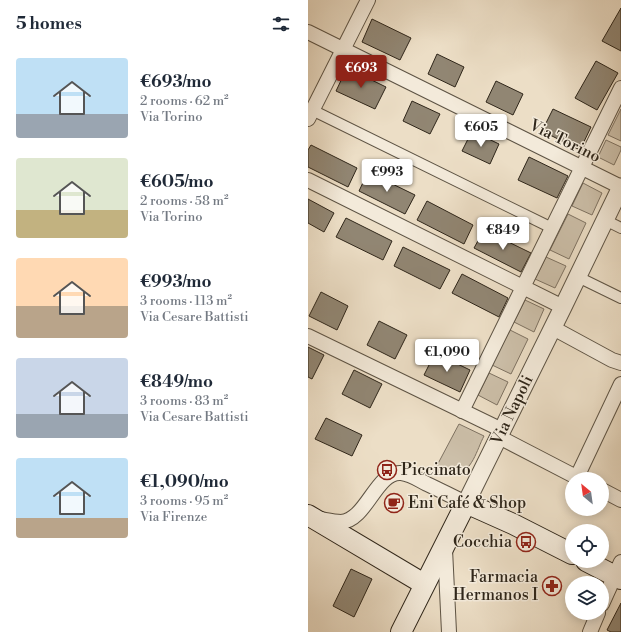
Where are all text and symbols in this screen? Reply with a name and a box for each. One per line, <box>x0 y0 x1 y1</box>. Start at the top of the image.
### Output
text: 5 homes <box>16 13 82 35</box>
icon: filters <box>270 13 292 35</box>
pin: €693 <box>337 55 385 89</box>
text: €693 <box>345 60 377 76</box>
text: €693/mo <box>140 71 211 93</box>
icon: home <box>48 74 96 122</box>
text: 2 rooms · 62 m² <box>140 93 229 109</box>
text: Via Torino <box>140 109 203 125</box>
pin: €605 <box>457 114 505 148</box>
street label: Via Torino <box>525 115 604 167</box>
text: €605 <box>464 119 498 135</box>
pin: €993 <box>363 159 411 193</box>
text: €993 <box>371 164 403 180</box>
text: €605/mo <box>140 171 213 193</box>
icon: home <box>48 174 96 222</box>
text: 2 rooms · 58 m² <box>140 193 229 209</box>
text: Via Torino <box>140 209 203 225</box>
pin: €849 <box>479 217 527 251</box>
text: €849 <box>486 222 520 238</box>
text: €993/mo <box>140 271 211 293</box>
icon: home <box>48 274 96 322</box>
text: 3 rooms · 113 m² <box>140 293 232 309</box>
text: Via Cesare Battisti <box>140 309 249 325</box>
pin: €1,090 <box>414 339 480 373</box>
text: €1,090 <box>424 344 470 360</box>
text: €849/mo <box>140 371 213 393</box>
street label: Via Napoli <box>486 372 537 449</box>
icon: home <box>48 374 96 422</box>
text: 3 rooms · 83 m² <box>140 393 228 409</box>
text: Via Cesare Battisti <box>140 409 249 425</box>
bus stop icon: Piccinato <box>376 459 398 481</box>
place label: Piccinato <box>401 460 471 480</box>
text: €1,090/mo <box>140 471 229 493</box>
north arrow <box>565 472 609 516</box>
map controls <box>565 472 609 620</box>
icon: home <box>48 474 96 522</box>
cafe icon: Eni Café & Shop <box>383 492 405 514</box>
text: 3 rooms · 95 m² <box>140 493 228 509</box>
place label: Eni Café & Shop <box>408 493 526 513</box>
text: Via Firenze <box>140 509 207 525</box>
button: locate <box>565 524 609 568</box>
bus stop icon: Cocchia <box>515 531 537 553</box>
place label: Cocchia <box>453 532 513 552</box>
place label: Farmacia Hermanos I <box>453 567 539 605</box>
pharmacy icon: Farmacia Hermanos I <box>541 575 563 597</box>
button: layers <box>565 576 609 620</box>

